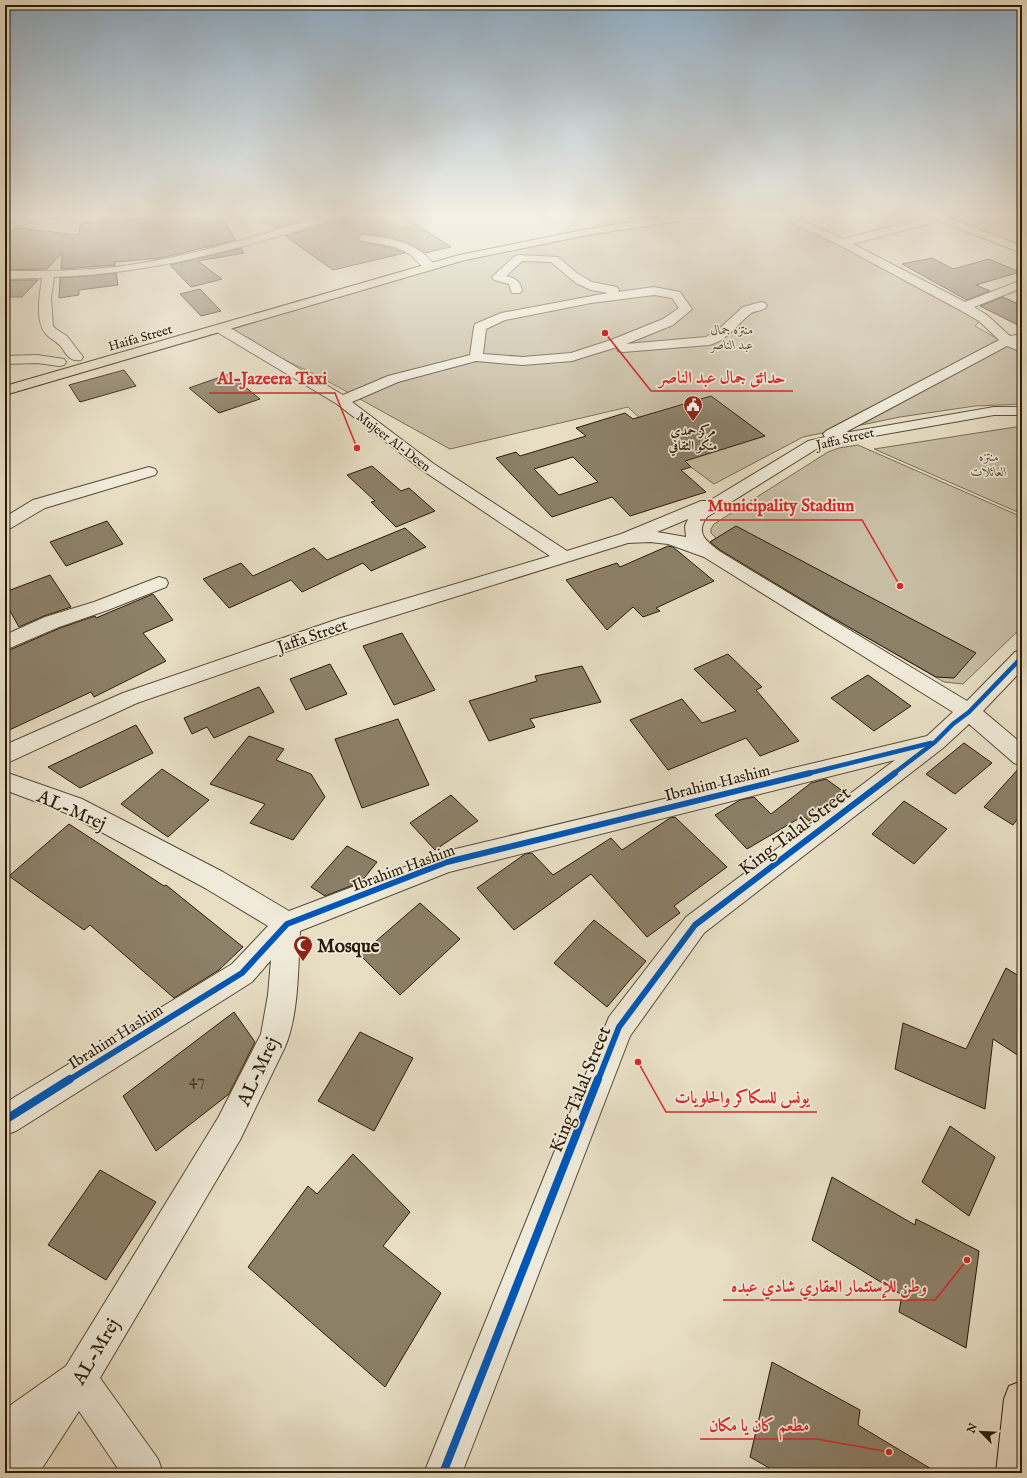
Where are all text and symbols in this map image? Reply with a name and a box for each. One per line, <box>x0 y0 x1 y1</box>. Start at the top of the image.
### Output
street label: Haifa Street <box>106 321 175 356</box>
park label: منتزه جمال عبد الناصر <box>709 322 754 354</box>
callout: حدائق جمال عبد الناصر <box>651 362 793 391</box>
callout: Al-Jazeera Taxi <box>209 364 335 393</box>
text: حدائق جمال عبد الناصر <box>657 368 785 389</box>
text: Al-Jazeera Taxi <box>216 369 327 390</box>
public building icon: مركز حمدي منكو الثقافي <box>682 394 704 422</box>
street label: Mujeer Al-Deen <box>352 409 434 476</box>
place label: مركز حمدي منكو الثقافي <box>668 423 717 457</box>
street label: Jaffa Street <box>813 424 877 455</box>
park label: منتزه العائلات <box>971 449 1007 481</box>
callout: Municipality Stadiun <box>700 491 862 520</box>
text: Municipality Stadiun <box>708 496 854 517</box>
street label: Jaffa Street <box>273 615 351 659</box>
street label: Ibrahim Hashim <box>663 761 772 807</box>
street label: King Talal Street <box>734 781 856 881</box>
street label: AL-Mrej <box>32 785 110 837</box>
street label: Ibrahim Hashim <box>349 841 458 897</box>
mosque icon: Mosque <box>292 934 314 962</box>
place label: Mosque <box>317 935 380 959</box>
street label: Ibrahim Hashim <box>65 1001 167 1075</box>
street label: King Talal Street <box>545 1023 617 1156</box>
street label: AL-Mrej <box>232 1034 285 1111</box>
house number: 47 <box>189 1070 205 1091</box>
callout: يونس للسكاكر والحلويات <box>666 1083 817 1112</box>
text: يونس للسكاكر والحلويات <box>675 1088 811 1109</box>
callout: وطن للإستثمار العقاري شادي عبده <box>723 1271 935 1300</box>
text: وطن للإستثمار العقاري شادي عبده <box>731 1277 927 1300</box>
street label: AL-Mrej <box>67 1314 126 1390</box>
callout: مطعم كان يا مكان <box>700 1410 817 1439</box>
north arrow <box>961 1412 1001 1452</box>
text: مطعم كان يا مكان <box>709 1416 809 1441</box>
text: N <box>964 1421 981 1436</box>

